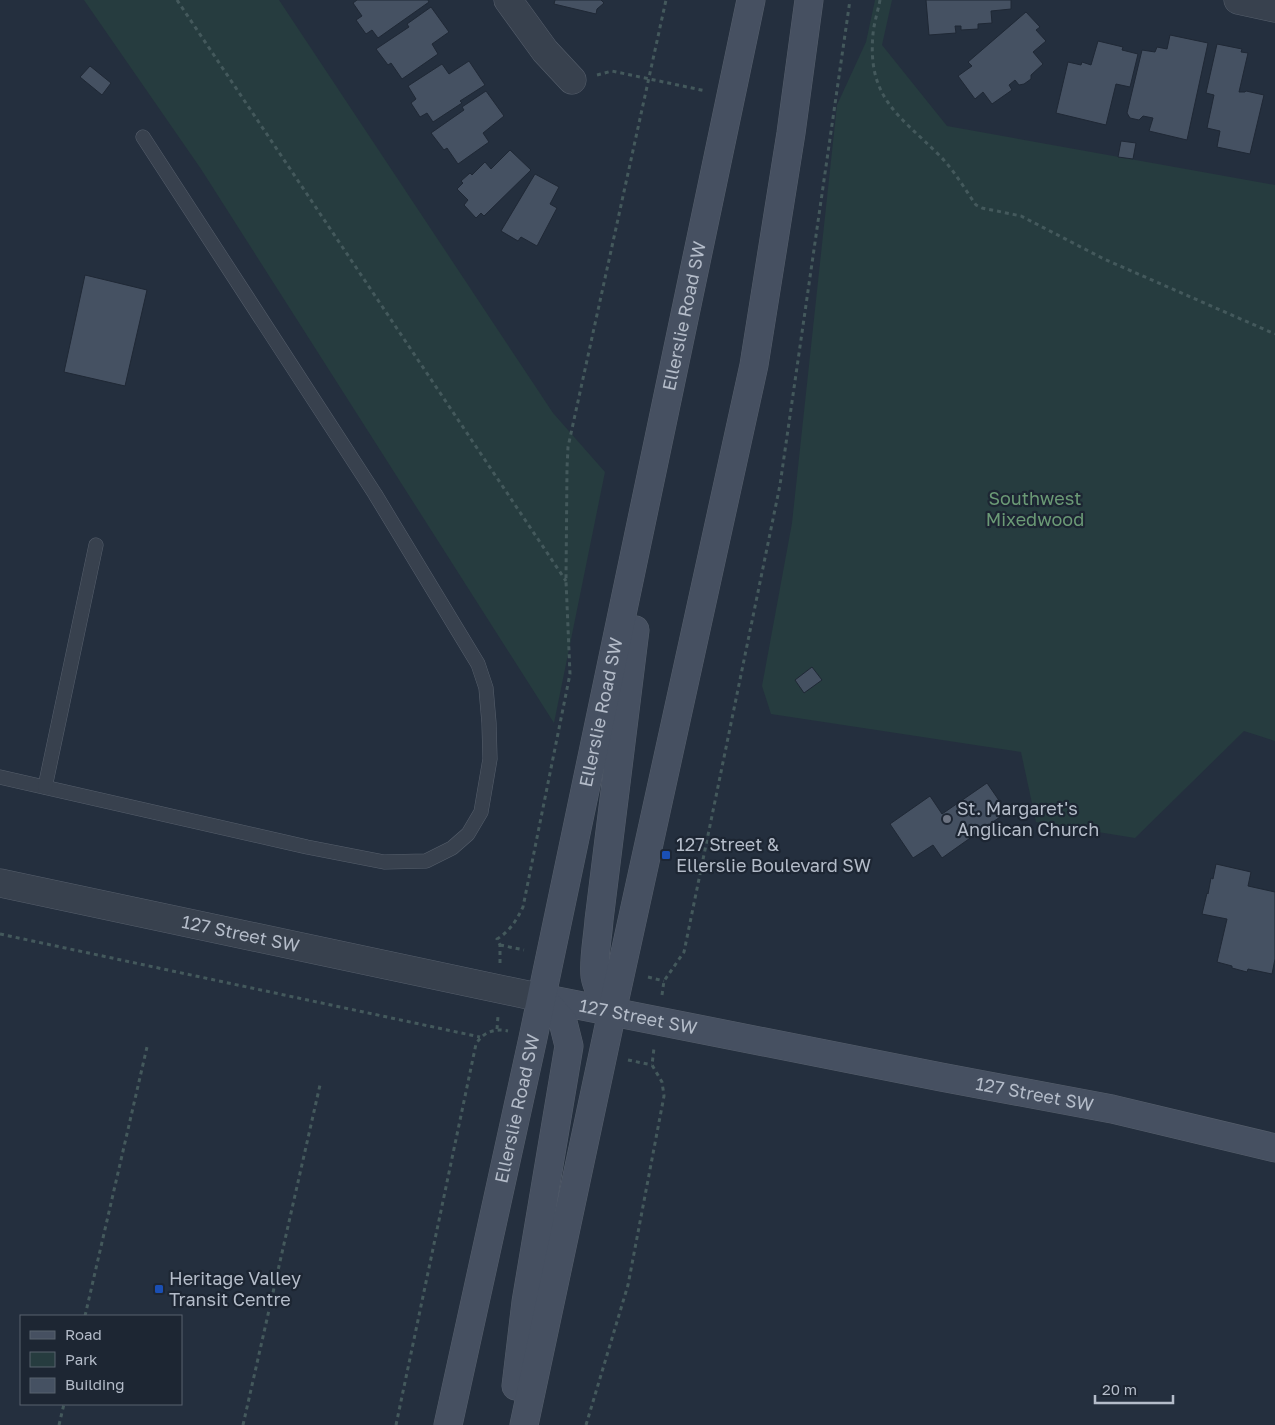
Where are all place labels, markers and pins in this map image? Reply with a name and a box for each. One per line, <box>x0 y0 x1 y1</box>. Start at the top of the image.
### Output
place label: St. Margaret's Anglican Church <box>957 797 1099 840</box>
marker: St. Margaret's Anglican Church <box>941 813 953 825</box>
place label: 127 Street & Ellerslie Boulevard SW <box>676 833 871 876</box>
marker: 127 Street & Ellerslie Boulevard SW <box>660 849 672 861</box>
place label: Heritage Valley Transit Centre <box>169 1267 301 1310</box>
marker: Heritage Valley Transit Centre <box>153 1283 165 1295</box>

